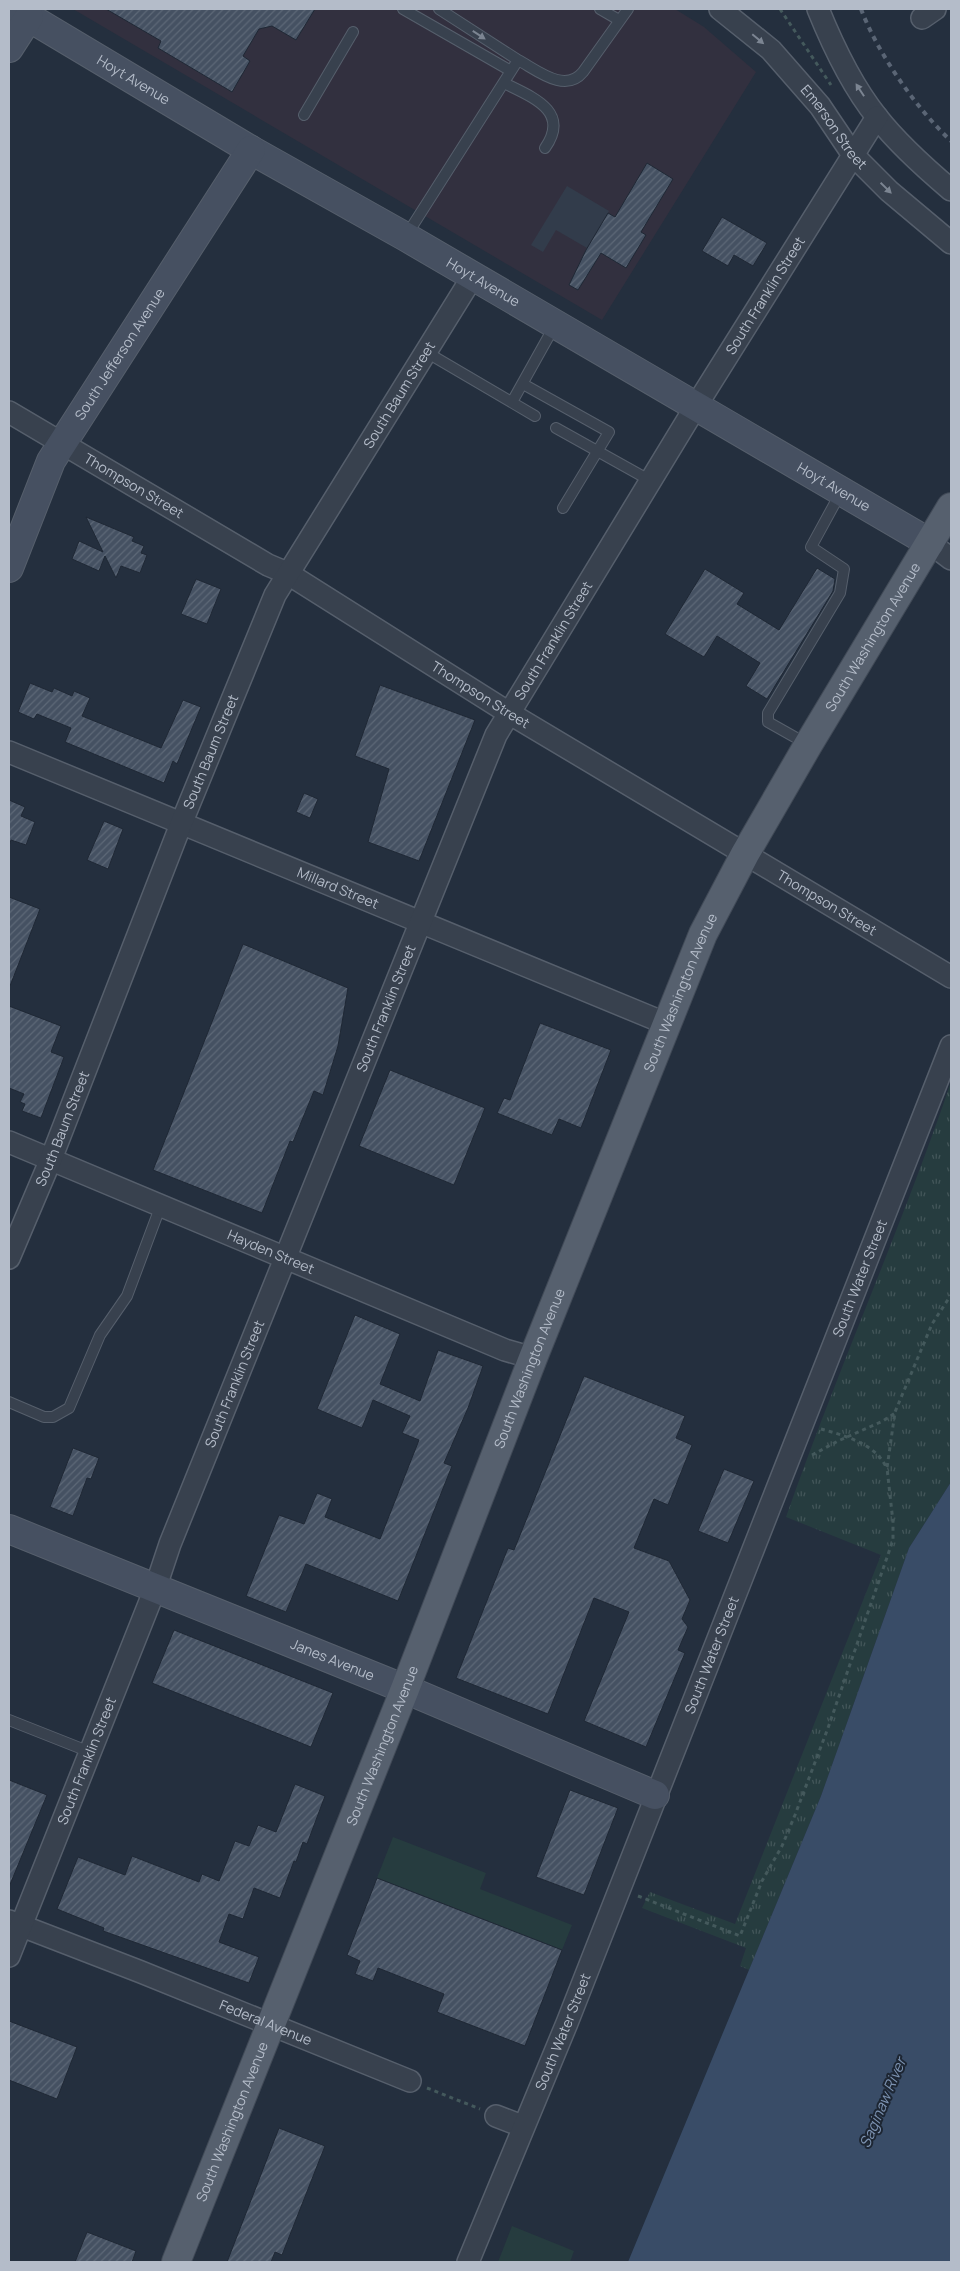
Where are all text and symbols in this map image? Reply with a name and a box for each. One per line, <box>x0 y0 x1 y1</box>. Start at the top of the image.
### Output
one-way arrow <box>472 30 485 39</box>
one-way arrow <box>752 33 765 44</box>
street label: Hoyt Avenue <box>94 50 174 109</box>
street label: Emerson Street <box>797 80 872 173</box>
one-way arrow <box>855 84 864 97</box>
one-way arrow <box>880 182 892 194</box>
street label: South Franklin Street <box>721 232 809 358</box>
street label: Hoyt Avenue <box>443 253 524 310</box>
street label: South Jefferson Avenue <box>70 284 169 424</box>
street label: South Baum Street <box>358 337 439 452</box>
street label: Thompson Street <box>81 448 188 522</box>
street label: Hoyt Avenue <box>794 457 874 515</box>
street label: South Washington Avenue <box>820 559 925 715</box>
street label: South Franklin Street <box>510 577 596 703</box>
street label: Thompson Street <box>428 656 534 733</box>
street label: South Baum Street <box>178 691 242 812</box>
street label: Millard Street <box>295 862 382 913</box>
street label: Thompson Street <box>774 865 881 940</box>
street label: South Washington Avenue <box>639 909 721 1075</box>
street label: South Franklin Street <box>351 941 420 1075</box>
street label: South Baum Street <box>31 1068 93 1189</box>
street label: South Water Street <box>828 1216 891 1340</box>
street label: Hayden Street <box>225 1225 318 1278</box>
street label: South Washington Avenue <box>489 1285 569 1451</box>
street label: South Franklin Street <box>200 1317 268 1450</box>
street label: South Water Street <box>679 1593 743 1716</box>
street label: Janes Avenue <box>288 1634 378 1685</box>
street label: South Washington Avenue <box>341 1663 422 1828</box>
street label: South Franklin Street <box>52 1694 120 1827</box>
street label: South Water Street <box>530 1970 595 2093</box>
street label: Federal Avenue <box>217 1995 315 2049</box>
street label: South Washington Avenue <box>191 2039 272 2204</box>
water label: Saginaw River <box>854 2052 912 2151</box>

